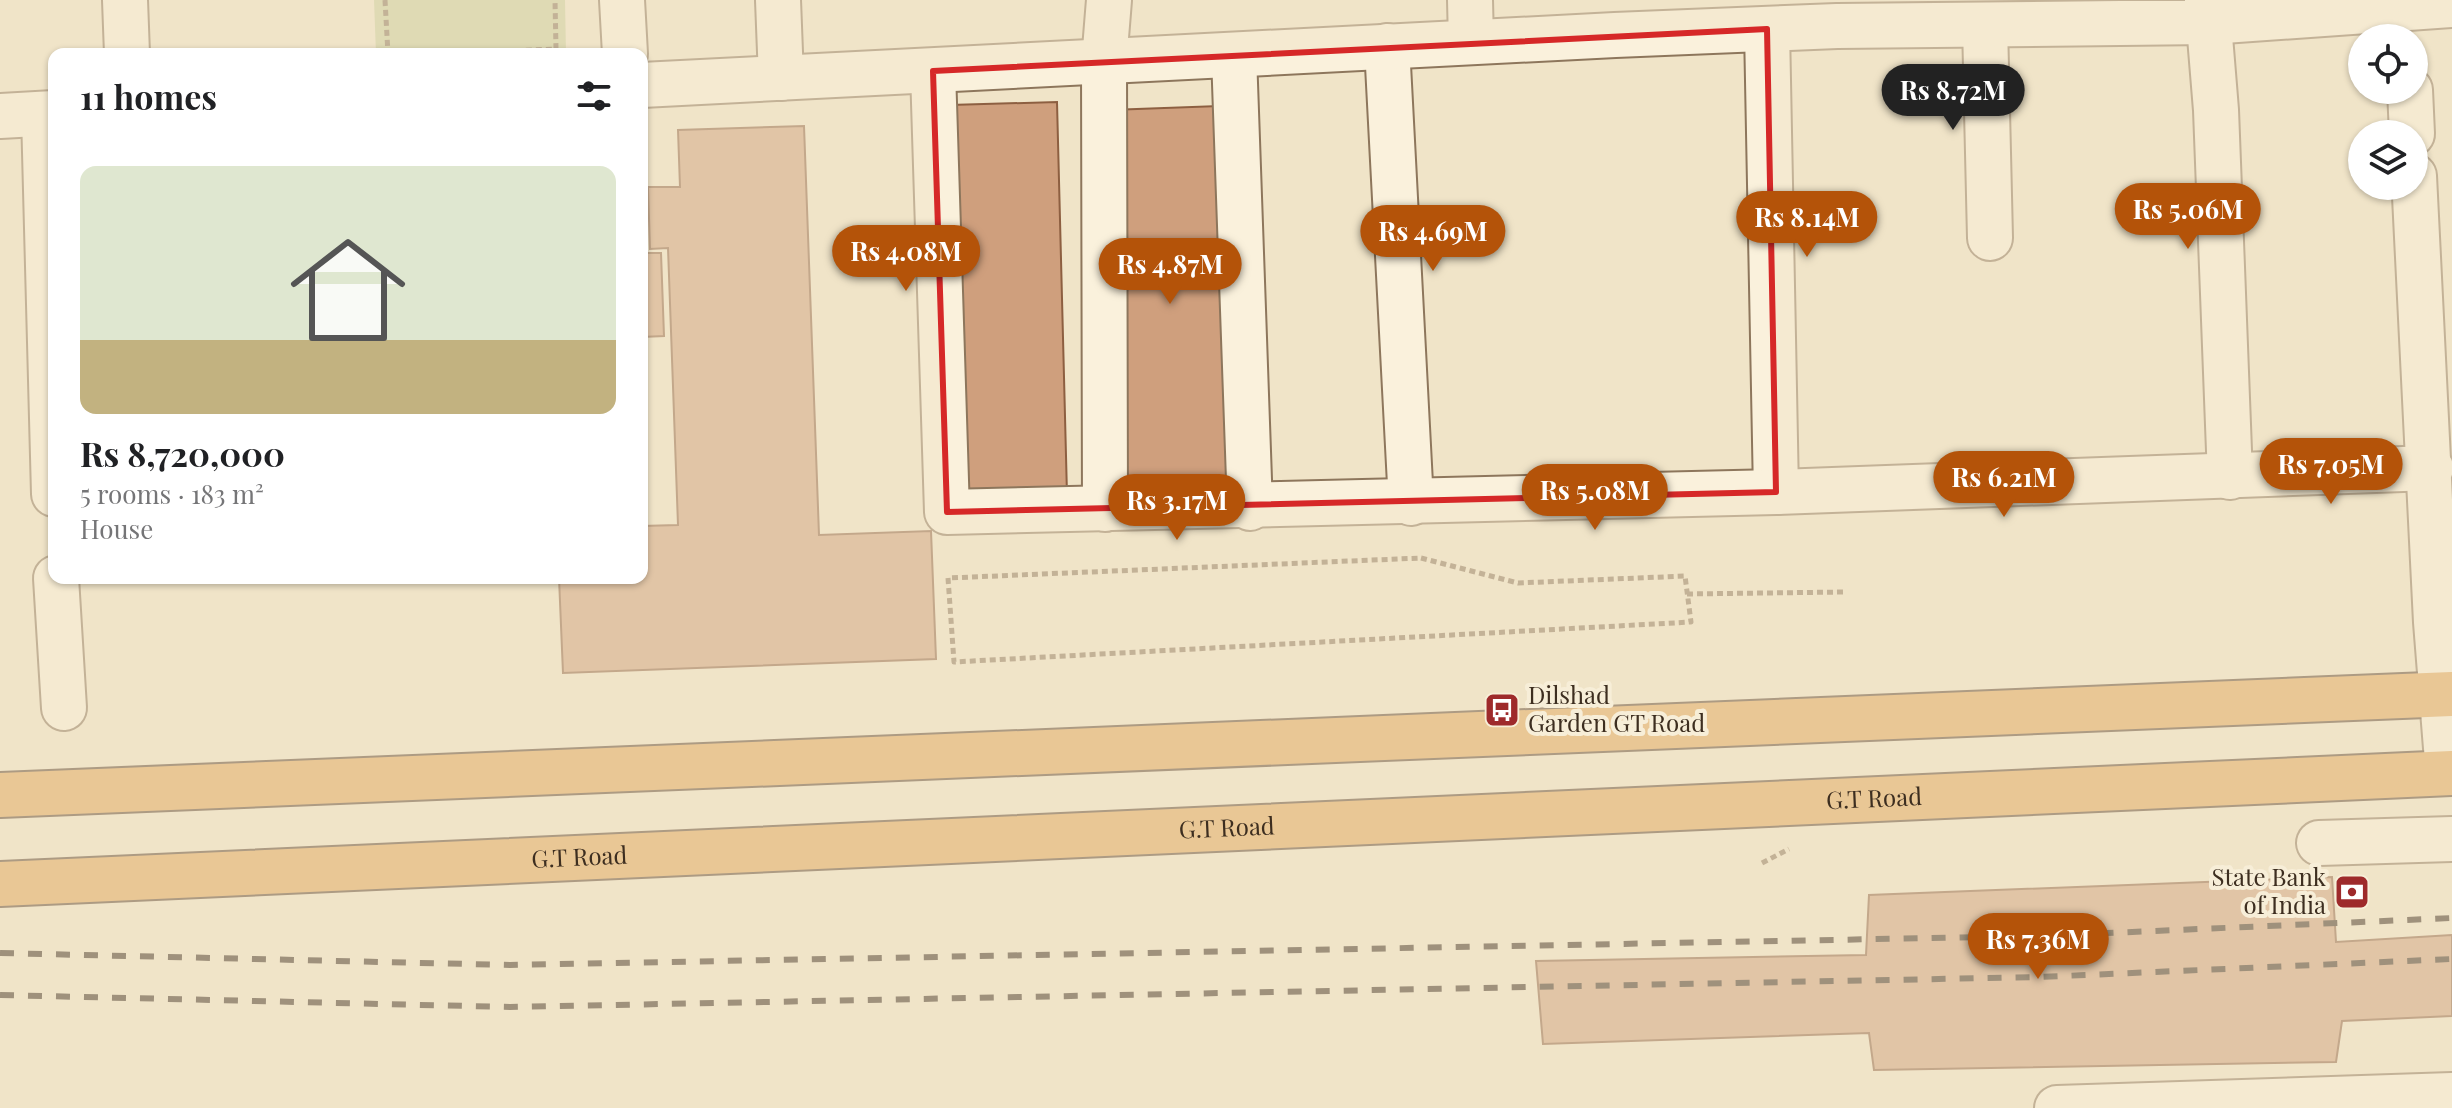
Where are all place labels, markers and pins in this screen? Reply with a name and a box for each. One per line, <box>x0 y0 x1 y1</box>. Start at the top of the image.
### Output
pin: Rs 8.72M <box>1870 64 2036 132</box>
pin: Rs 5.06M <box>2105 183 2271 251</box>
pin: Rs 8.14M <box>1724 191 1890 259</box>
pin: Rs 4.69M <box>1350 205 1516 273</box>
pin: Rs 4.08M <box>823 225 989 293</box>
pin: Rs 4.87M <box>1087 238 1253 306</box>
pin: Rs 7.05M <box>2248 438 2414 506</box>
pin: Rs 6.21M <box>1921 451 2087 519</box>
pin: Rs 5.08M <box>1512 464 1678 532</box>
pin: Rs 3.17M <box>1094 474 1260 542</box>
place label: Dilshad Garden GT Road <box>1528 678 1705 738</box>
bus stop icon: Dilshad Garden GT Road <box>1483 691 1521 729</box>
place label: State Bank of India <box>2212 860 2327 920</box>
bank icon: State Bank of India <box>2333 873 2371 911</box>
pin: Rs 7.36M <box>1955 913 2121 981</box>

